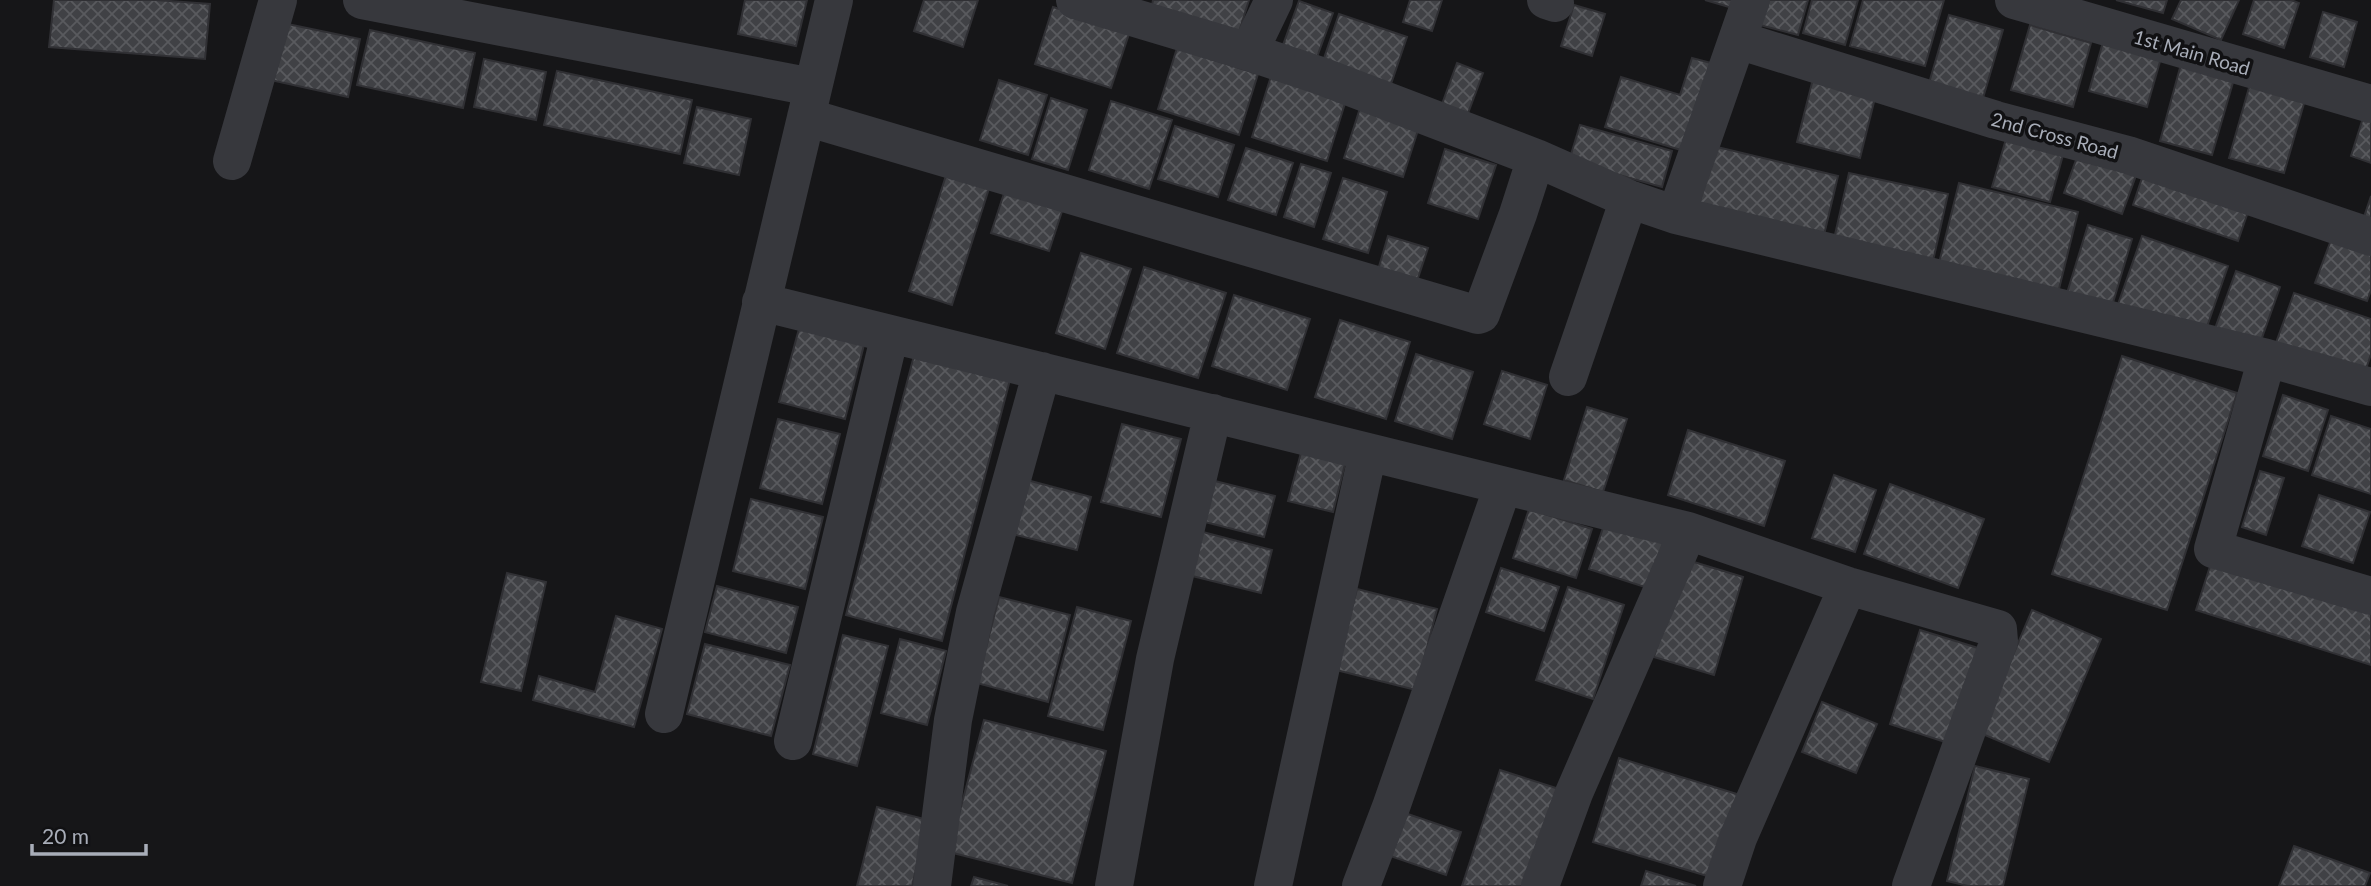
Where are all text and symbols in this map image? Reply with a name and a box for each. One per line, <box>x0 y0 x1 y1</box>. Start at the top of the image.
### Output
street label: 1st Main Road <box>2131 24 2253 80</box>
street label: 2nd Cross Road <box>1989 107 2121 163</box>
scale bar <box>32 812 145 856</box>
text: 20 m <box>42 823 89 848</box>

